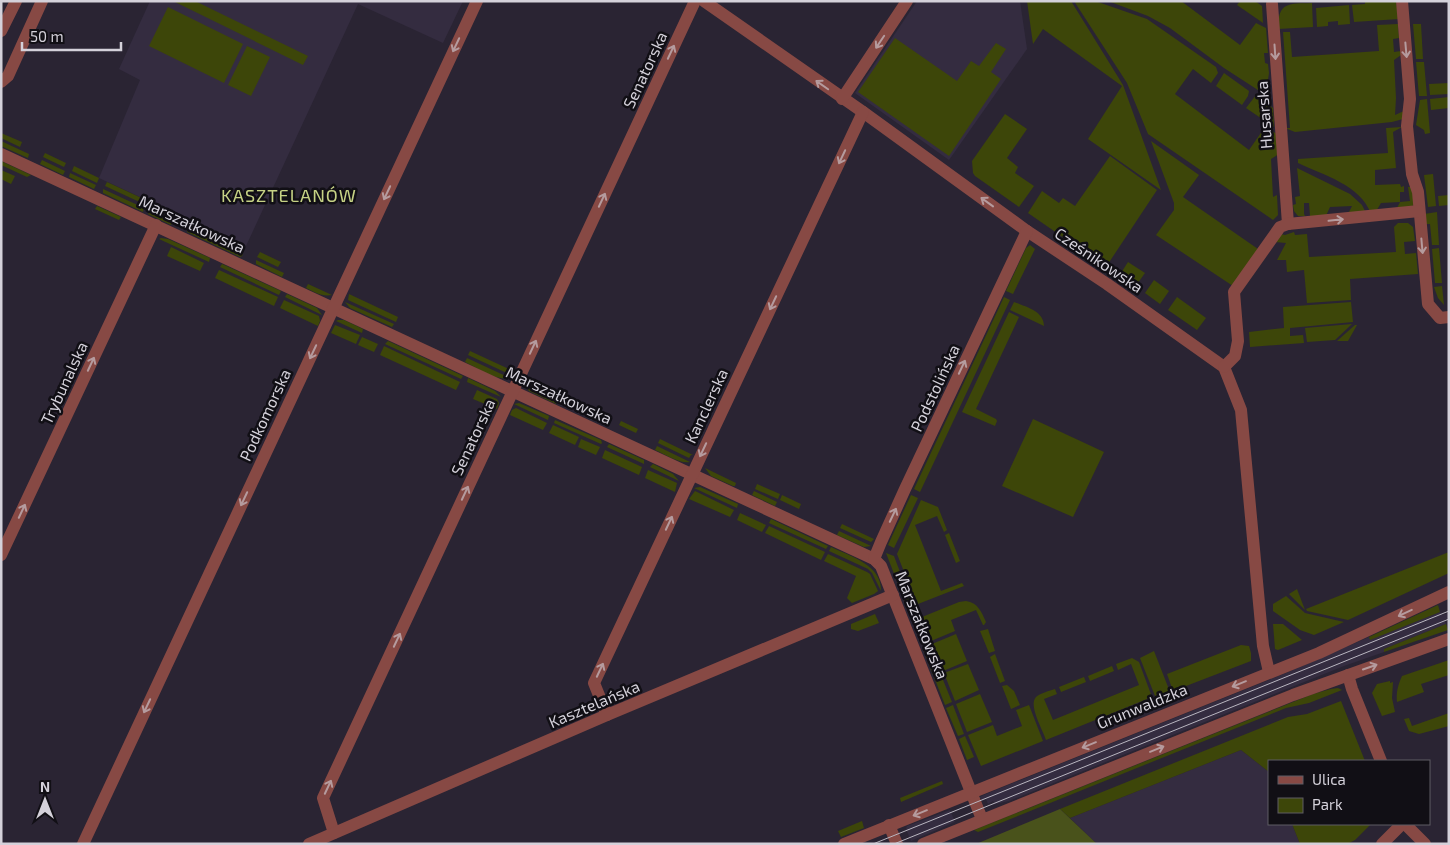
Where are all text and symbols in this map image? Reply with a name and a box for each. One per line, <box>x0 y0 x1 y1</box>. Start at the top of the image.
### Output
scale bar <box>22 20 121 52</box>
text: 50 m <box>30 27 64 45</box>
street label: Senatorska <box>619 28 671 111</box>
one-way arrow <box>875 34 885 48</box>
one-way arrow <box>451 38 461 53</box>
one-way arrow <box>1401 42 1410 58</box>
one-way arrow <box>1271 44 1280 60</box>
one-way arrow <box>666 45 676 60</box>
one-way arrow <box>816 80 830 90</box>
street label: Husarska <box>1252 80 1275 150</box>
one-way arrow <box>837 149 847 164</box>
district label: KASZTELANÓW <box>221 184 357 206</box>
one-way arrow <box>382 185 392 200</box>
street label: Marszałkowska <box>136 191 248 256</box>
one-way arrow <box>598 193 607 208</box>
one-way arrow <box>980 197 994 207</box>
one-way arrow <box>1328 215 1344 225</box>
street label: Cześnikowska <box>1052 223 1147 296</box>
one-way arrow <box>1417 237 1427 253</box>
one-way arrow <box>767 296 777 311</box>
street label: Trybunalska <box>36 339 91 427</box>
one-way arrow <box>529 340 539 355</box>
street label: Podstolińska <box>906 341 963 434</box>
one-way arrow <box>308 344 317 359</box>
one-way arrow <box>87 357 96 372</box>
one-way arrow <box>958 360 968 375</box>
street label: Marszałkowska <box>503 362 615 427</box>
street label: Kanclerska <box>680 365 731 446</box>
street label: Podkomorska <box>235 366 294 464</box>
street label: Senatorska <box>447 395 499 478</box>
one-way arrow <box>698 443 708 458</box>
one-way arrow <box>461 486 471 501</box>
one-way arrow <box>239 491 248 506</box>
one-way arrow <box>18 504 27 519</box>
one-way arrow <box>889 508 899 523</box>
one-way arrow <box>665 516 674 531</box>
street label: Marszałkowska <box>892 568 953 682</box>
one-way arrow <box>1397 608 1412 618</box>
one-way arrow <box>393 633 402 648</box>
one-way arrow <box>1362 662 1378 671</box>
one-way arrow <box>596 663 605 678</box>
street label: Kasztelańska <box>545 676 642 731</box>
street label: Grunwaldzka <box>1094 679 1190 732</box>
one-way arrow <box>1232 680 1248 689</box>
one-way arrow <box>142 698 151 713</box>
one-way arrow <box>1082 741 1097 750</box>
one-way arrow <box>1149 744 1164 754</box>
legend <box>1268 760 1430 825</box>
text: Ulica <box>1312 770 1346 788</box>
north arrow <box>20 775 70 825</box>
text: N <box>40 778 50 795</box>
one-way arrow <box>324 780 334 795</box>
text: Park <box>1312 795 1343 813</box>
one-way arrow <box>913 808 928 818</box>

